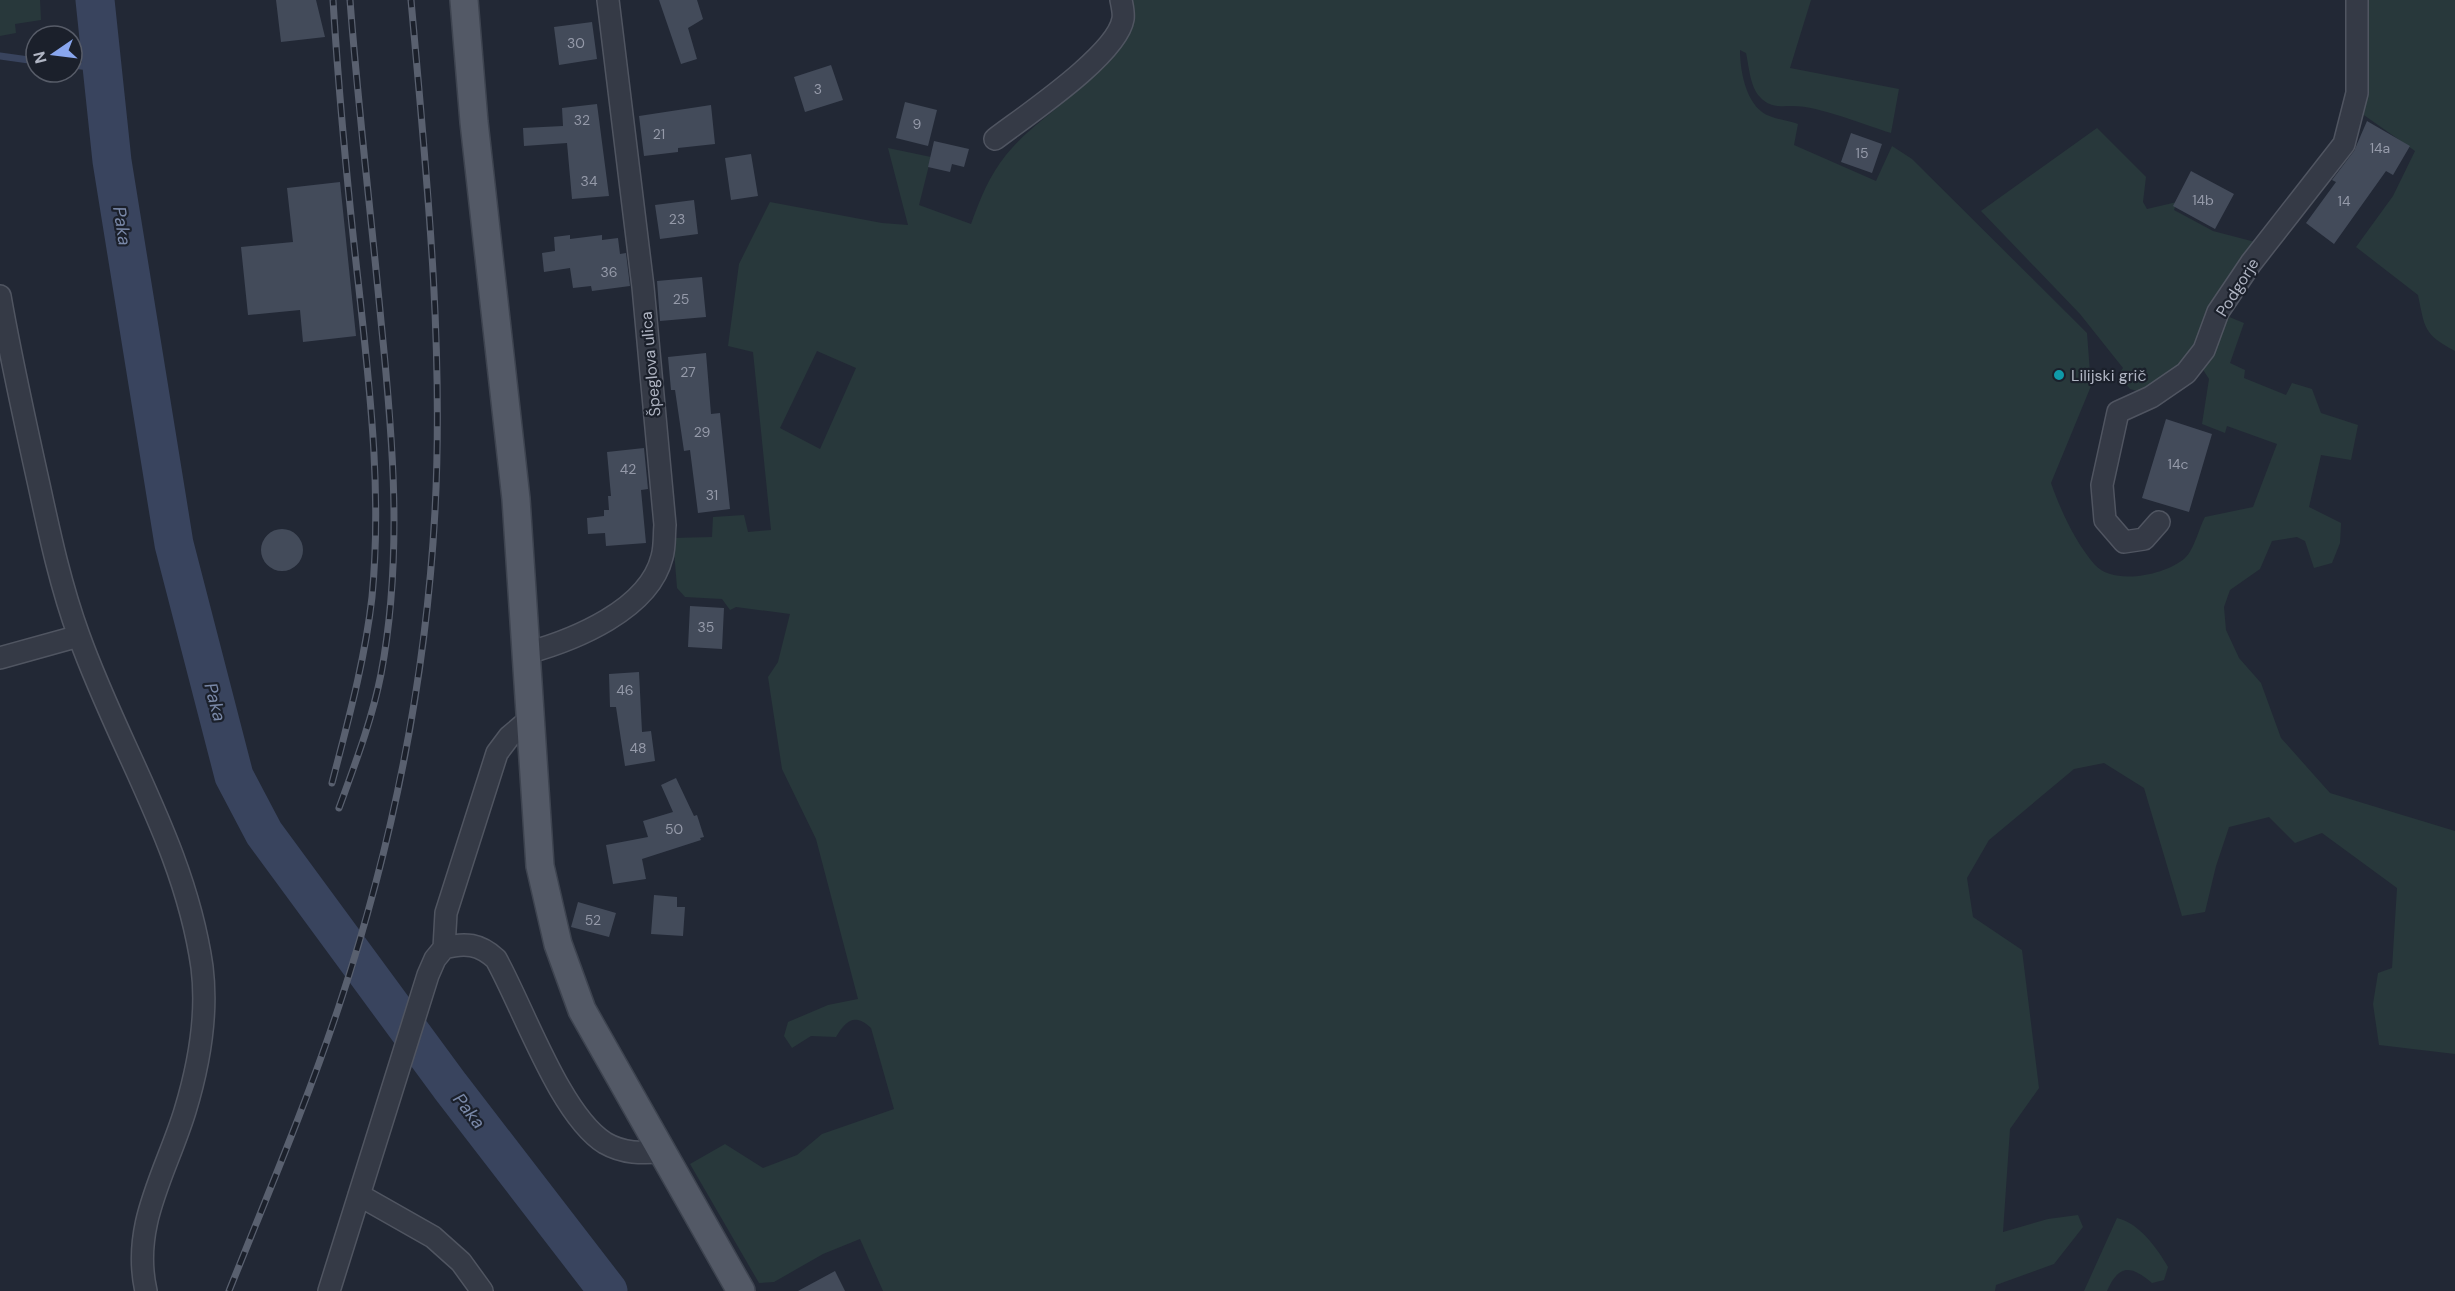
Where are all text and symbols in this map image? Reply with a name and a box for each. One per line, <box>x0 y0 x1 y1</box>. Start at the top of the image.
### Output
north arrow <box>24 24 84 84</box>
house number: 30 <box>567 34 585 52</box>
text: N <box>28 49 52 66</box>
house number: 3 <box>814 80 822 98</box>
house number: 32 <box>574 111 590 129</box>
house number: 9 <box>913 115 922 133</box>
house number: 21 <box>653 125 665 143</box>
house number: 14a <box>2370 139 2390 157</box>
house number: 15 <box>1856 144 1868 162</box>
house number: 34 <box>581 172 598 190</box>
house number: 14b <box>2192 191 2214 209</box>
house number: 14 <box>2338 192 2351 210</box>
water label: Paka <box>107 205 137 247</box>
house number: 23 <box>669 210 685 228</box>
street label: Podgorje <box>2211 254 2264 321</box>
house number: 36 <box>600 263 618 281</box>
house number: 25 <box>673 290 689 308</box>
street label: Špeglova ulica <box>635 311 666 417</box>
house number: 27 <box>680 363 696 381</box>
place label: Lilijski grič <box>2071 365 2147 386</box>
marker: Lilijski grič <box>2052 368 2066 382</box>
house number: 29 <box>694 423 711 441</box>
house number: 14c <box>2168 455 2188 473</box>
house number: 42 <box>620 460 636 478</box>
house number: 31 <box>706 486 718 504</box>
house number: 35 <box>698 618 714 636</box>
water label: Paka <box>198 680 232 724</box>
house number: 46 <box>616 681 634 699</box>
house number: 48 <box>629 739 647 757</box>
house number: 50 <box>665 820 683 838</box>
house number: 52 <box>585 911 601 929</box>
water label: Paka <box>447 1088 491 1134</box>

